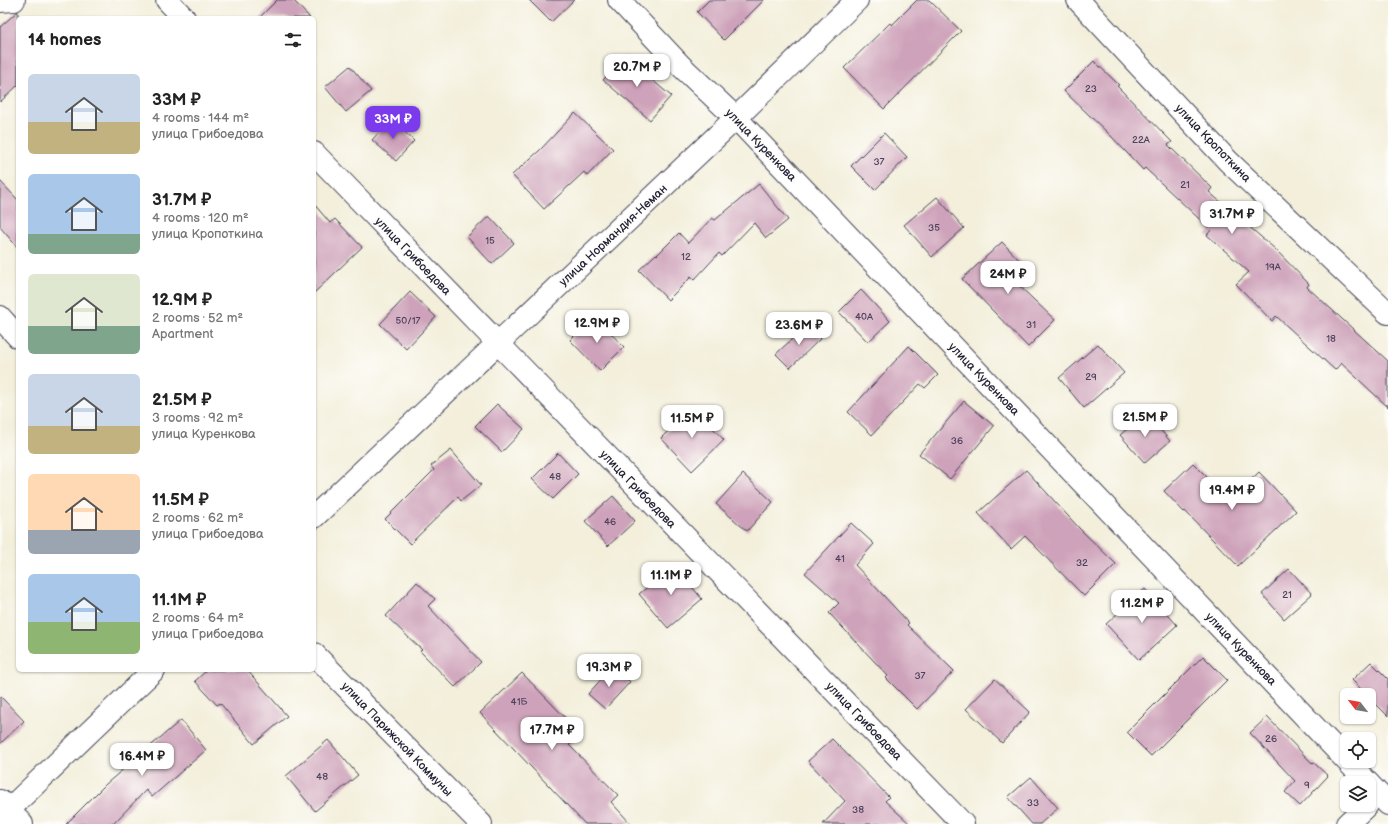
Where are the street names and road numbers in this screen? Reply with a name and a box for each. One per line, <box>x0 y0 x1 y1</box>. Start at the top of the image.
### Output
street label: улица Кропоткина <box>1172 101 1254 186</box>
street label: улица Куренкова <box>722 106 799 185</box>
street label: улица Нормандия-Неман <box>556 181 671 289</box>
street label: улица Грибоедова <box>371 214 454 299</box>
street label: улица Куренкова <box>945 340 1022 419</box>
street label: улица Грибоедова <box>596 447 679 532</box>
street label: улица Куренкова <box>1202 610 1279 689</box>
street label: улица Парижской Коммуны <box>338 679 455 800</box>
street label: улица Грибоедова <box>822 679 905 764</box>

